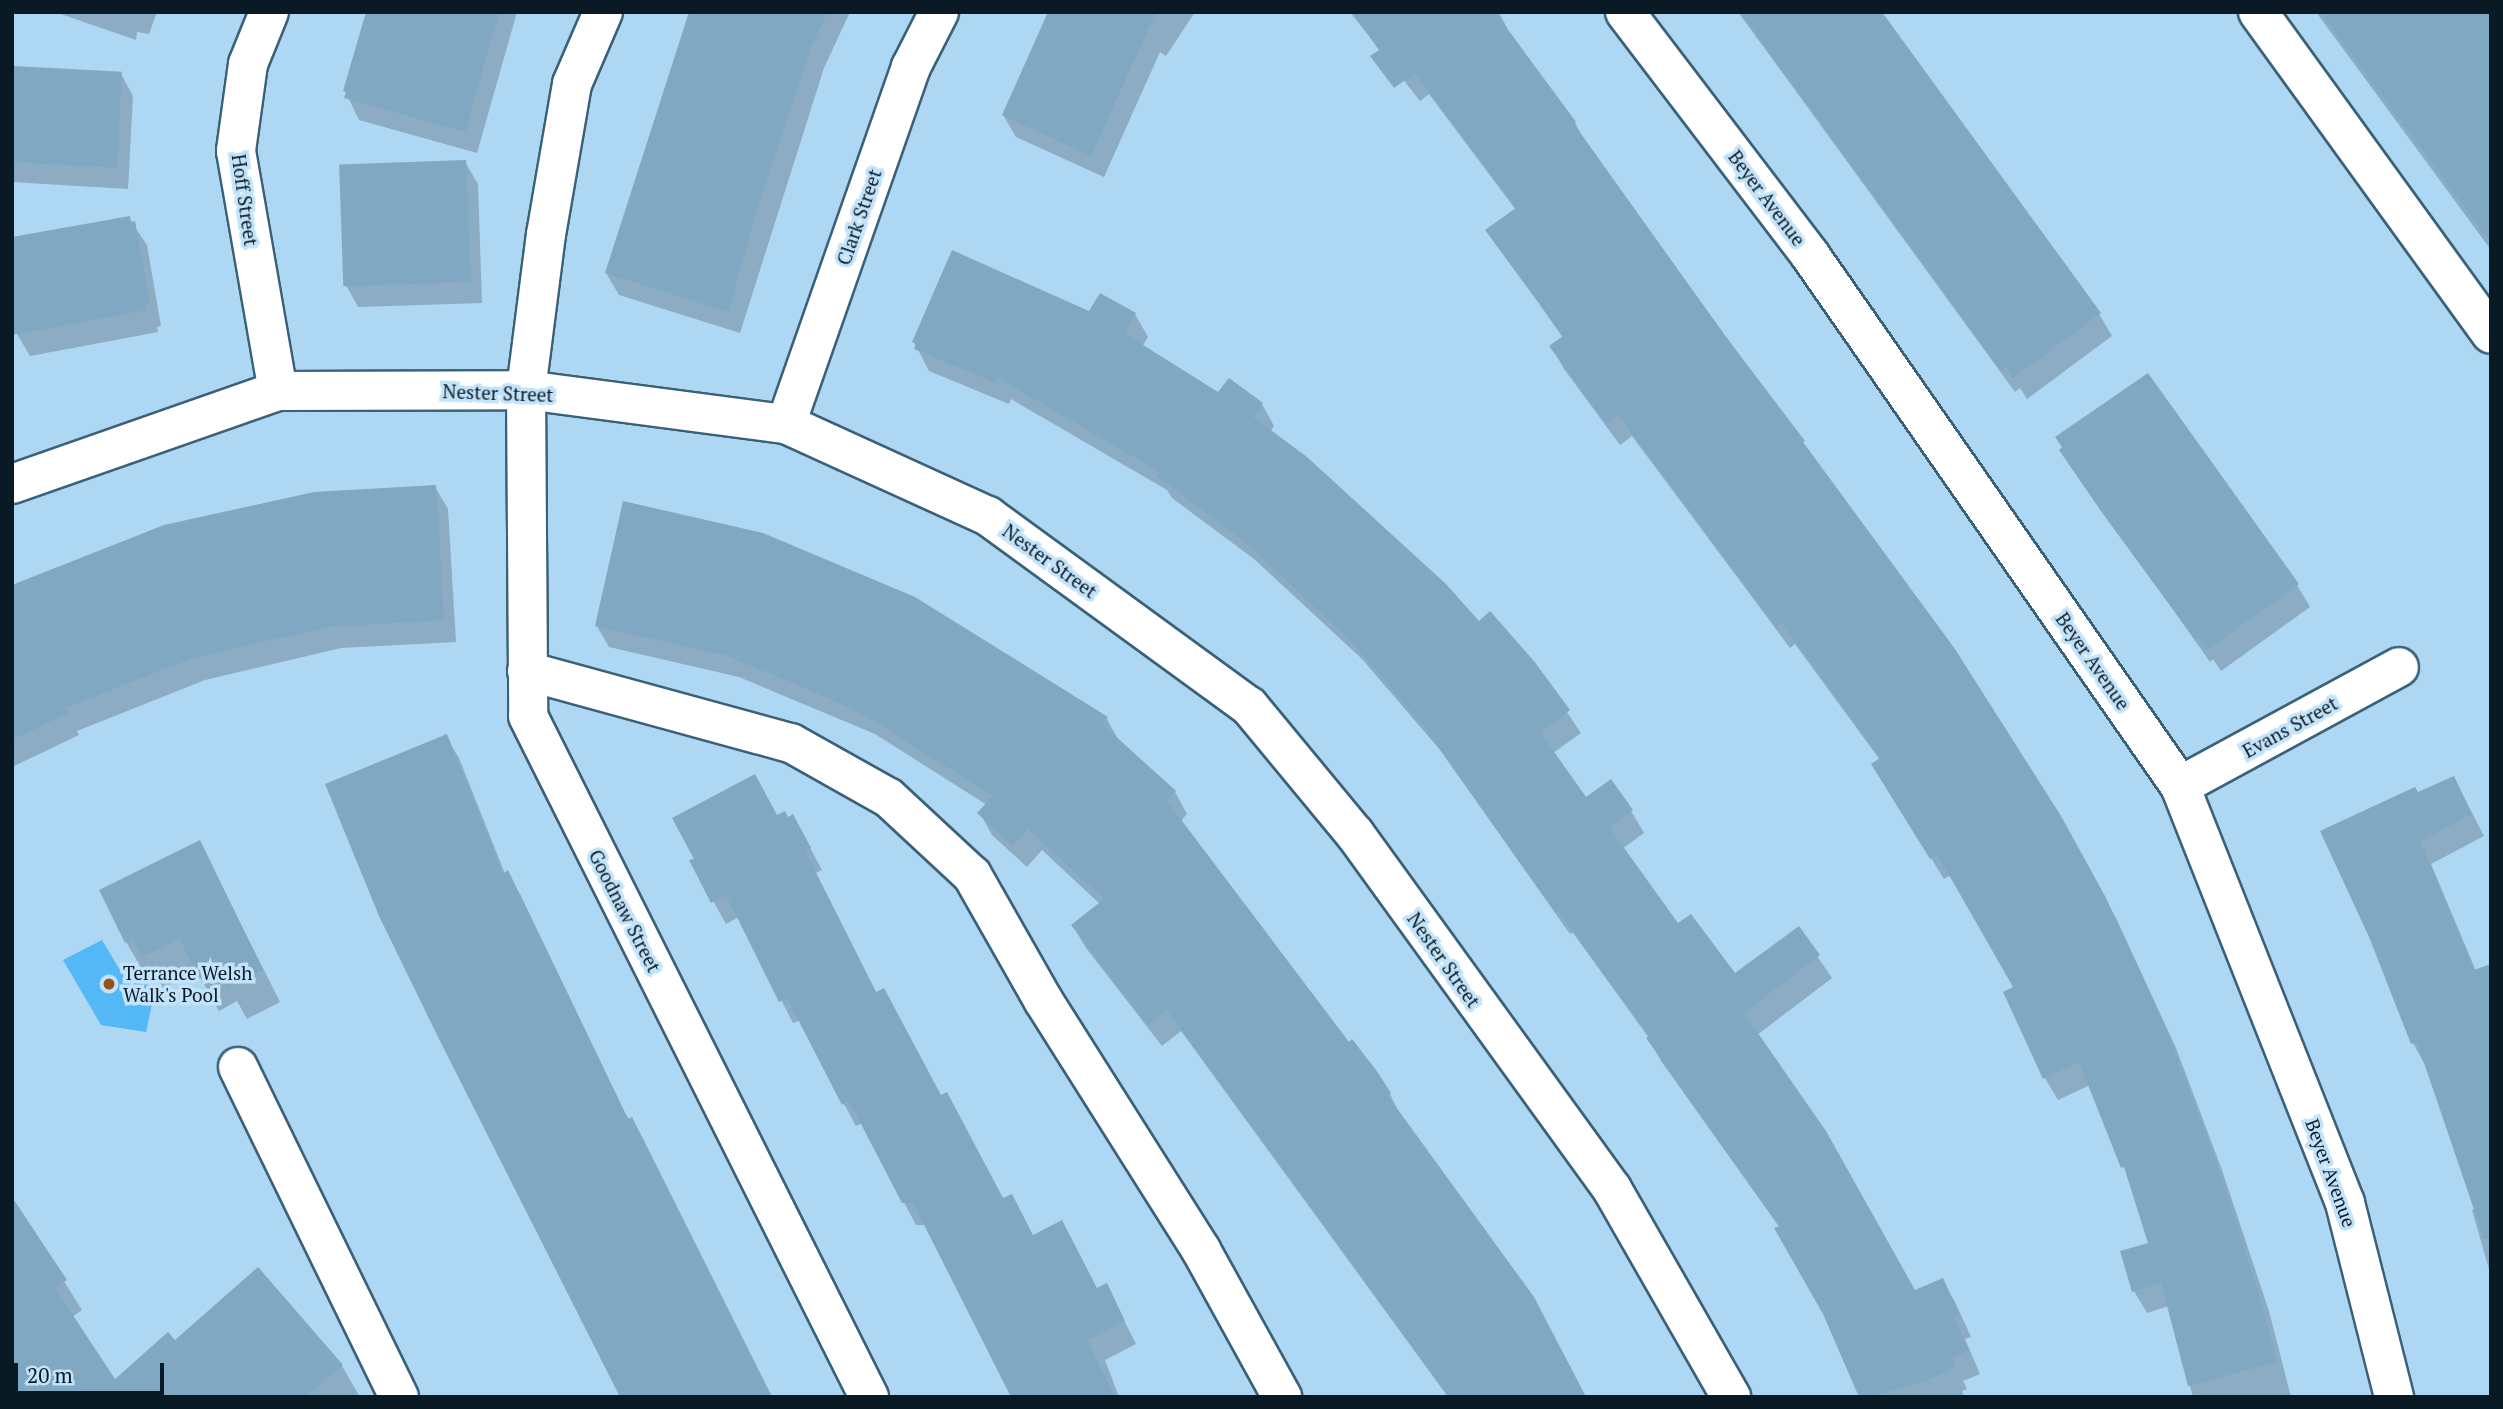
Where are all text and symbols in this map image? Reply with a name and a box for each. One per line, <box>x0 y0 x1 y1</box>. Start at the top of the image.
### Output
street label: Beyer Avenue <box>1724 146 1810 250</box>
street label: Hoff Street <box>227 153 263 247</box>
street label: Clark Street <box>832 166 886 268</box>
street label: Nester Street <box>442 380 554 406</box>
street label: Nester Street <box>998 519 1102 603</box>
street label: Beyer Avenue <box>2051 608 2135 714</box>
street label: Evans Street <box>2239 692 2341 762</box>
street label: Goodnaw Street <box>584 846 666 976</box>
street label: Nester Street <box>1403 908 1485 1012</box>
place label: Terrance Welsh Walk's Pool <box>123 962 252 1006</box>
marker: Terrance Welsh Walk's Pool <box>101 976 117 992</box>
street label: Beyer Avenue <box>2301 1116 2361 1230</box>
scale bar <box>18 1350 168 1394</box>
text: 20 m <box>27 1361 73 1389</box>

